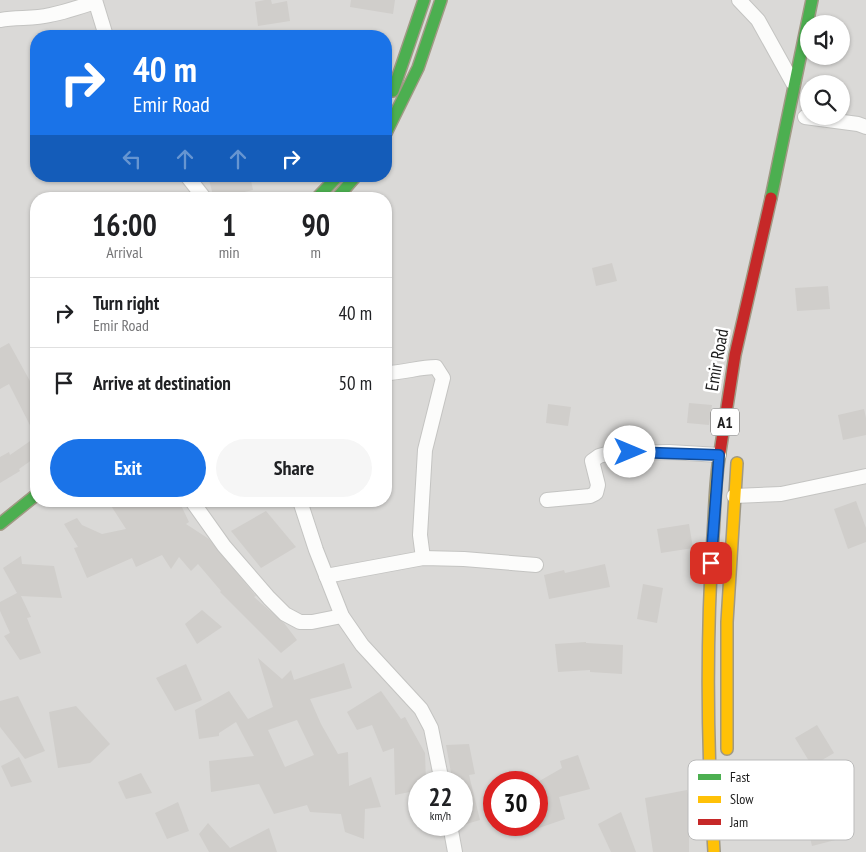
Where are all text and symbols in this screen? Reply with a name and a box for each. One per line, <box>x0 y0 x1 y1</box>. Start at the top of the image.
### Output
map controls <box>800 15 850 125</box>
button: sound <box>800 15 850 65</box>
text: 40 m <box>133 46 197 92</box>
icon: right <box>50 50 115 115</box>
button: search <box>800 75 850 125</box>
text: Emir Road <box>133 90 210 118</box>
icon: left <box>118 145 146 173</box>
icon: ahead <box>171 145 199 173</box>
icon: ahead <box>224 145 252 173</box>
icon: right <box>277 145 305 173</box>
text: 16:00 <box>92 205 157 244</box>
text: 1 <box>222 205 236 244</box>
text: 90 <box>301 205 330 244</box>
text: Arrival <box>106 242 142 262</box>
text: min <box>219 242 240 262</box>
text: m <box>311 242 321 262</box>
text: Turn right <box>93 291 159 315</box>
icon: right <box>50 299 78 327</box>
text: 40 m <box>339 301 372 325</box>
text: Emir Road <box>93 315 149 335</box>
street label: Emir Road <box>700 327 733 393</box>
icon: arrive <box>50 369 78 397</box>
text: Arrive at destination <box>93 371 231 395</box>
text: 50 m <box>339 371 372 395</box>
road number: A1 <box>711 408 739 436</box>
position arrow <box>603 425 655 477</box>
button: Exit <box>50 439 206 497</box>
button: Share <box>216 439 372 497</box>
pin <box>690 542 732 584</box>
icon: arrive <box>697 549 725 577</box>
legend <box>688 760 854 840</box>
text: Fast <box>730 768 750 786</box>
speed limit sign: 30 <box>483 771 548 836</box>
text: 22 <box>429 781 452 813</box>
text: Slow <box>730 790 754 808</box>
text: km/h <box>430 808 451 823</box>
text: Jam <box>729 813 748 831</box>

